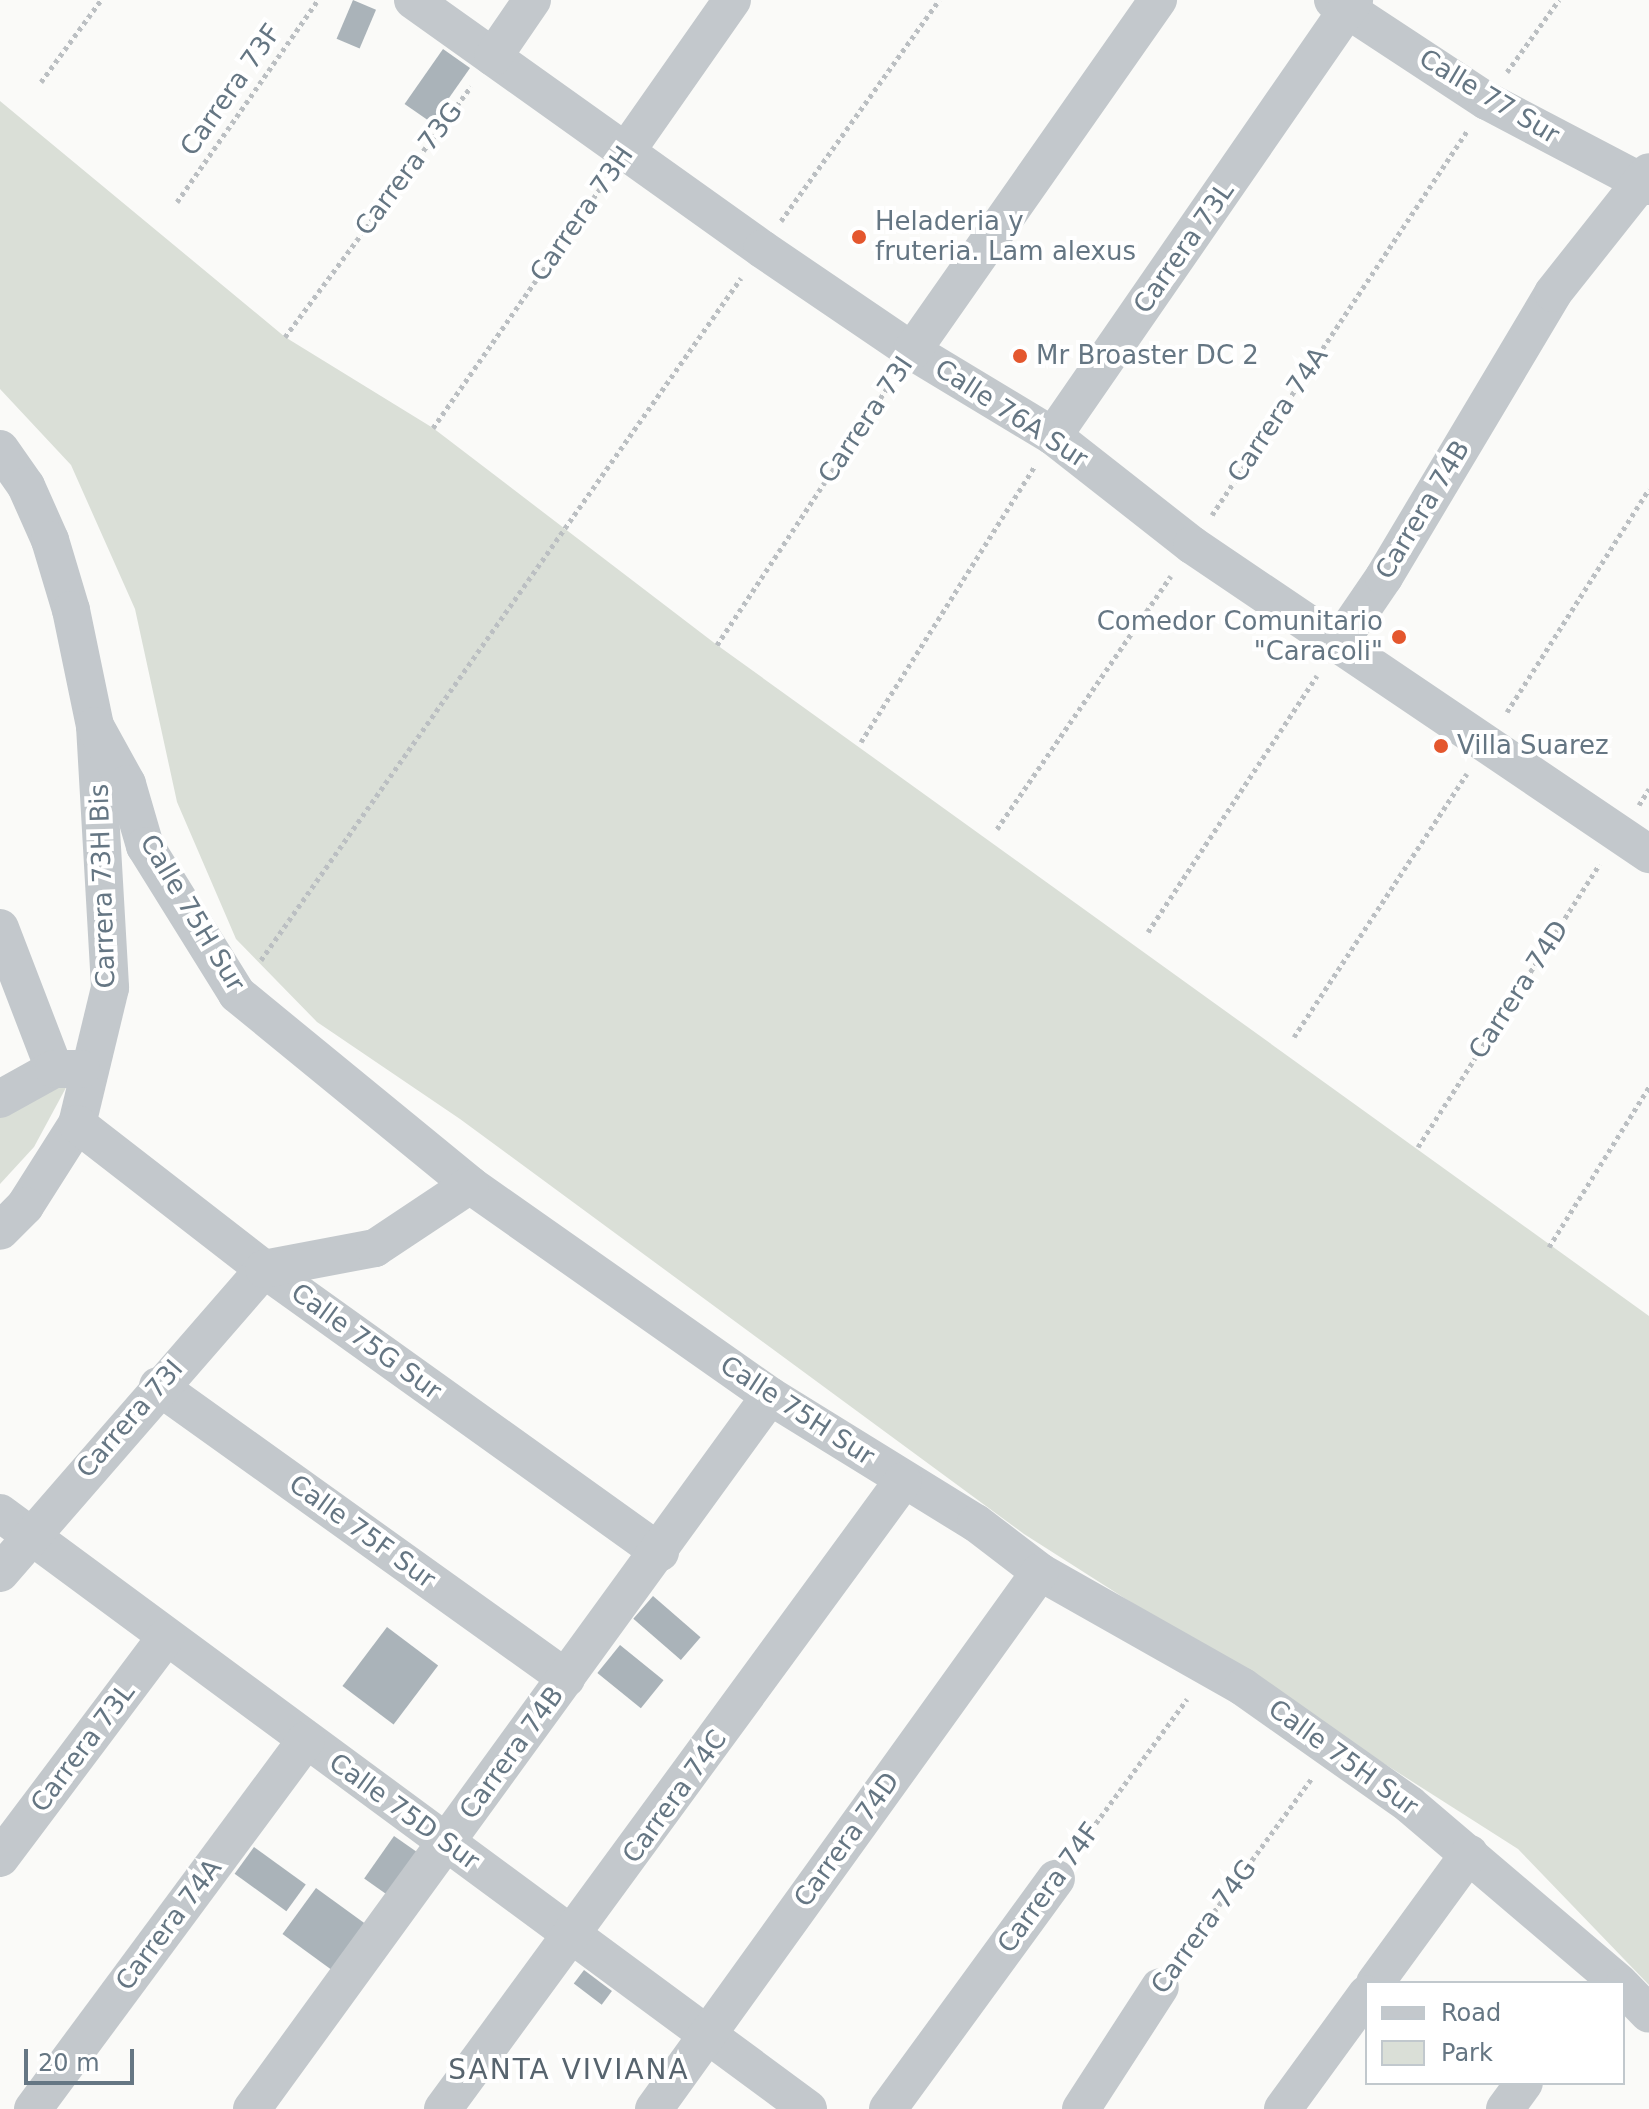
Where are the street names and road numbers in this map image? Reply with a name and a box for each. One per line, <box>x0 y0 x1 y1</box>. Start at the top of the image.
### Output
street label: Carrera 73F <box>174 18 288 162</box>
street label: Calle 77 Sur <box>1413 43 1565 151</box>
street label: Carrera 73G <box>349 96 469 242</box>
street label: Carrera 73H <box>524 140 640 288</box>
street label: Carrera 73L <box>1127 176 1241 320</box>
street label: Carrera 74A <box>1221 342 1335 488</box>
street label: Carrera 73I <box>812 351 920 489</box>
street label: Calle 76A Sur <box>929 353 1093 475</box>
street label: Carrera 74B <box>1369 435 1477 585</box>
street label: Carrera 73H Bis <box>84 783 122 989</box>
street label: Calle 75H Sur <box>133 829 251 997</box>
street label: Carrera 74D <box>1463 915 1575 1065</box>
street label: Calle 75G Sur <box>285 1277 447 1407</box>
street label: Calle 75H Sur <box>714 1350 880 1472</box>
street label: Carrera 73I <box>70 1354 190 1484</box>
street label: Calle 75F Sur <box>283 1469 441 1595</box>
street label: Carrera 73L <box>25 1678 141 1818</box>
street label: Carrera 74B <box>453 1681 571 1825</box>
street label: Calle 75H Sur <box>1262 1693 1424 1823</box>
street label: Carrera 74C <box>616 1725 734 1869</box>
street label: Calle 75D Sur <box>323 1747 485 1877</box>
street label: Carrera 74D <box>788 1767 906 1913</box>
street label: Carrera 74F <box>991 1817 1107 1959</box>
street label: Carrera 74A <box>110 1853 228 1997</box>
street label: Carrera 74G <box>1145 1854 1263 2000</box>

